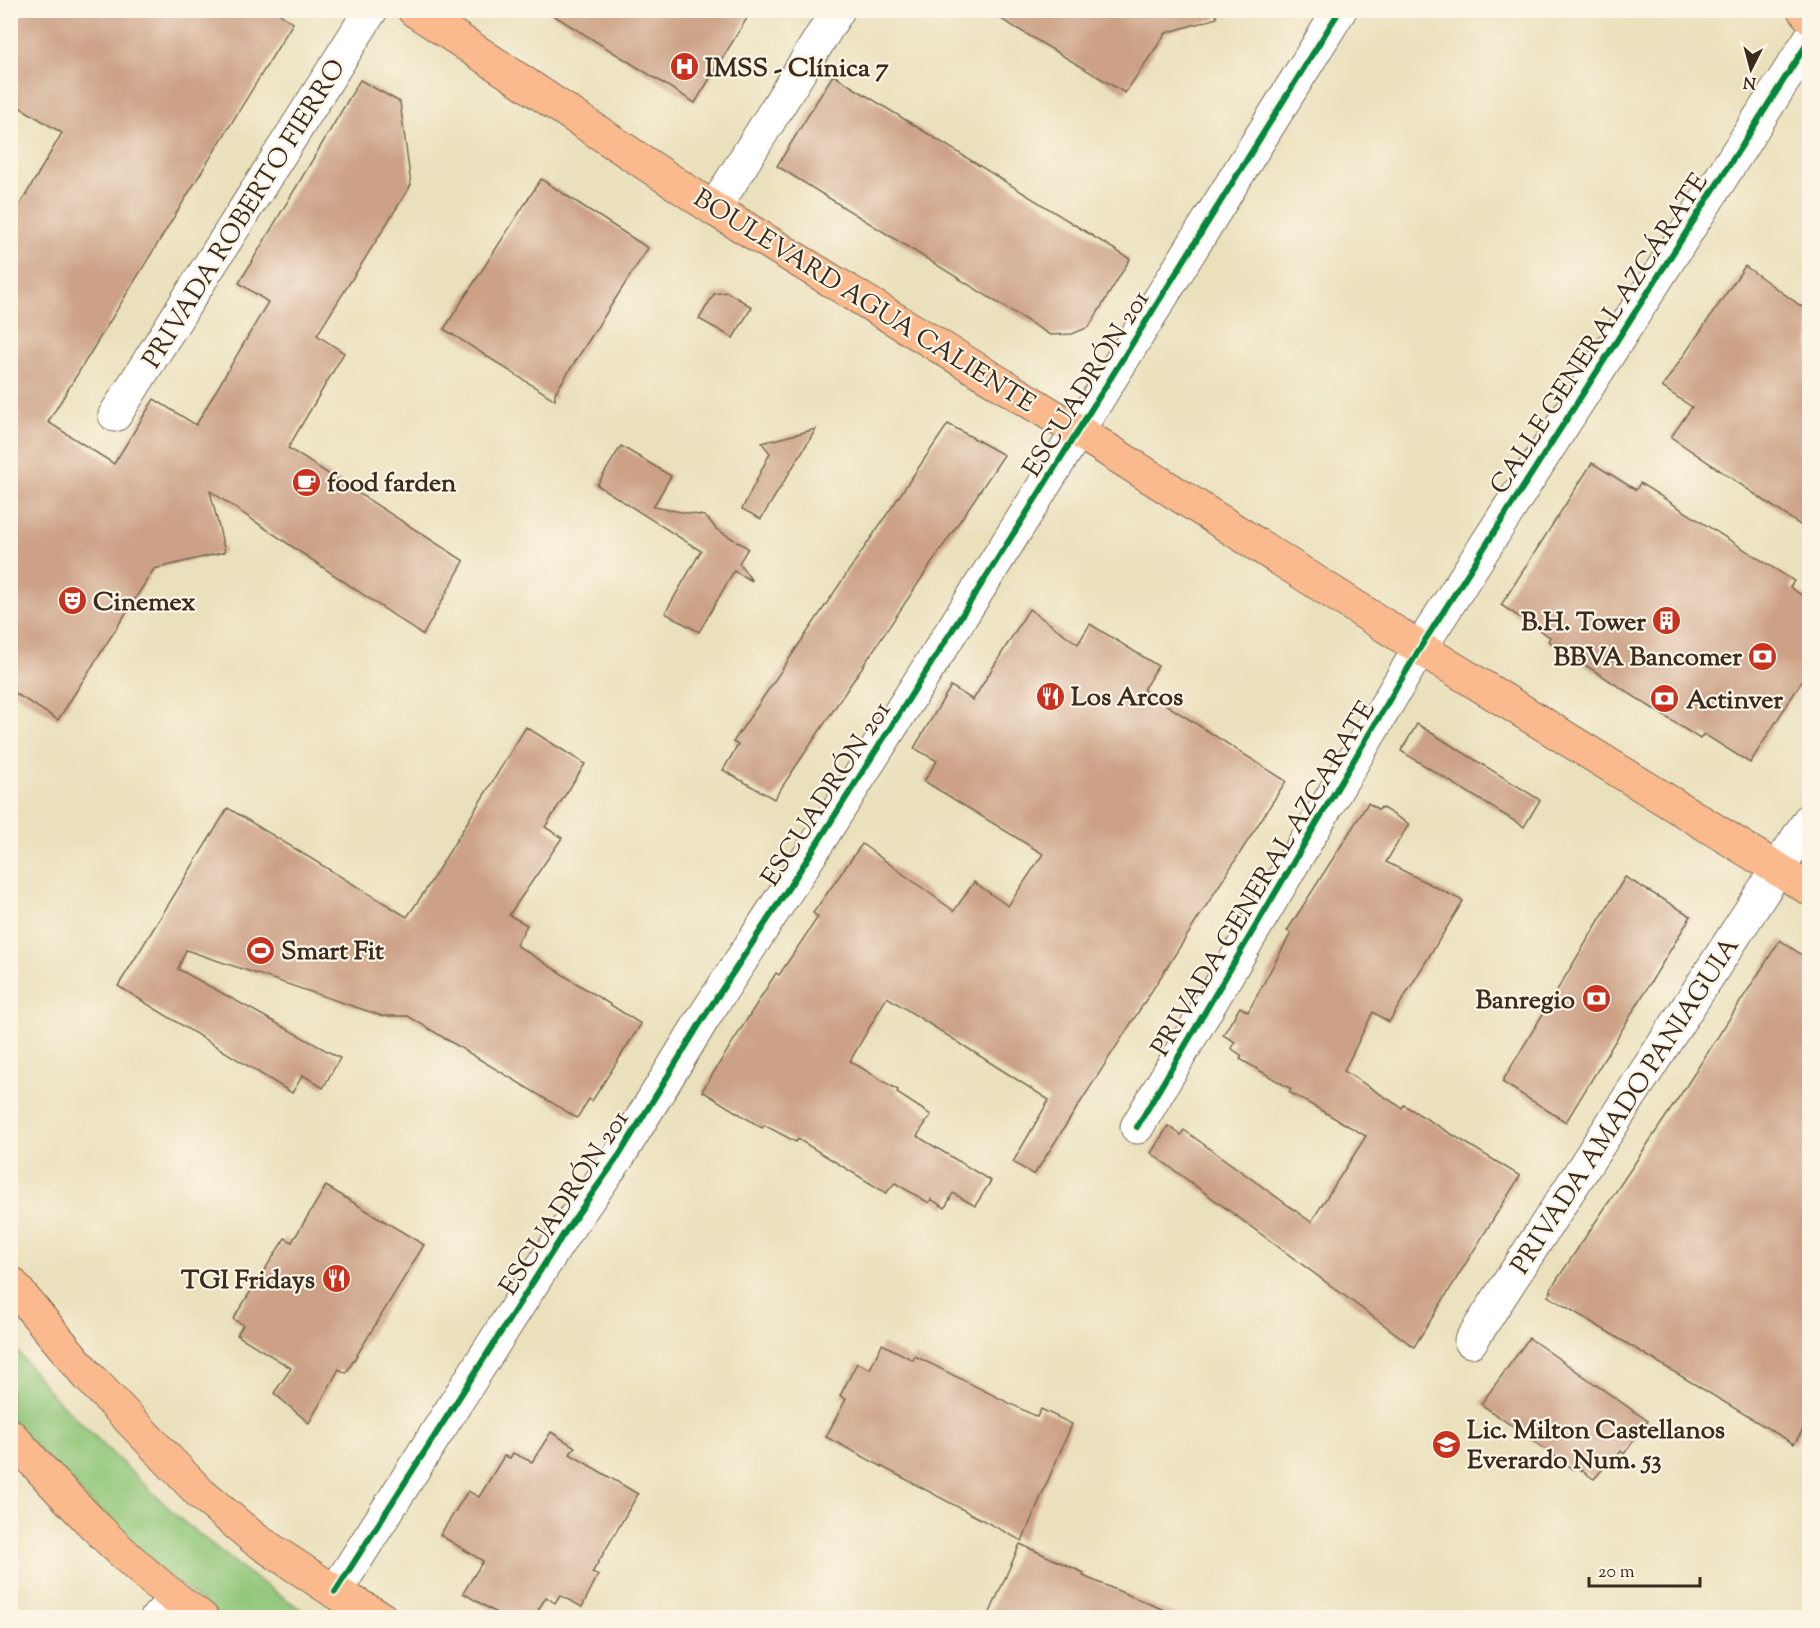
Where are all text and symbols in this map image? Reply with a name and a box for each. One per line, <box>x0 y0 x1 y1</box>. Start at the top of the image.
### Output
north arrow <box>1721 39 1781 99</box>
hospital icon: IMSS - Clínica 7 <box>668 51 700 83</box>
place label: IMSS - Clínica 7 <box>705 51 888 88</box>
street label: PRIVADA ROBERTO FIERRO <box>135 53 356 376</box>
text: N <box>1742 69 1757 94</box>
street label: CALLE GENERAL AZCÁRATE <box>1482 166 1718 502</box>
street label: BOULEVARD AGUA CALIENTE <box>685 181 1042 423</box>
street label: ESCUADRÓN 201 <box>1015 284 1160 485</box>
cafe icon: food farden <box>290 466 322 498</box>
place label: food farden <box>327 466 457 503</box>
theatre icon: Cinemex <box>56 585 88 617</box>
place label: Cinemex <box>93 585 196 622</box>
place label: B.H. Tower <box>1521 605 1646 642</box>
building icon: B.H. Tower <box>1651 605 1683 637</box>
place label: BBVA Bancomer <box>1553 640 1742 677</box>
bank icon: BBVA Bancomer <box>1747 640 1779 672</box>
restaurant icon: Los Arcos <box>1034 680 1066 712</box>
place label: Los Arcos <box>1071 680 1183 717</box>
bank icon: Actinver <box>1649 683 1681 715</box>
place label: Actinver <box>1686 683 1783 720</box>
street label: ESCUADRÓN 201 <box>753 694 901 894</box>
street label: PRIVADA GENERAL AZCARATE <box>1143 694 1385 1064</box>
street label: PRIVADA AMADO PANIAGUIA <box>1503 931 1749 1282</box>
sports icon: Smart Fit <box>244 934 276 966</box>
place label: Smart Fit <box>281 934 384 971</box>
place label: Banregio <box>1475 983 1575 1020</box>
bank icon: Banregio <box>1580 983 1612 1015</box>
street label: ESCUADRÓN 201 <box>491 1103 639 1303</box>
place label: TGI Fridays <box>181 1263 315 1300</box>
restaurant icon: TGI Fridays <box>320 1263 352 1295</box>
place label: Lic. Milton Castellanos Everardo Num. 53 <box>1467 1413 1725 1480</box>
school or university icon: Lic. Milton Castellanos Everardo Num. 53 <box>1430 1428 1462 1460</box>
scale bar <box>1589 1550 1700 1588</box>
text: 20 m <box>1598 1560 1635 1586</box>

